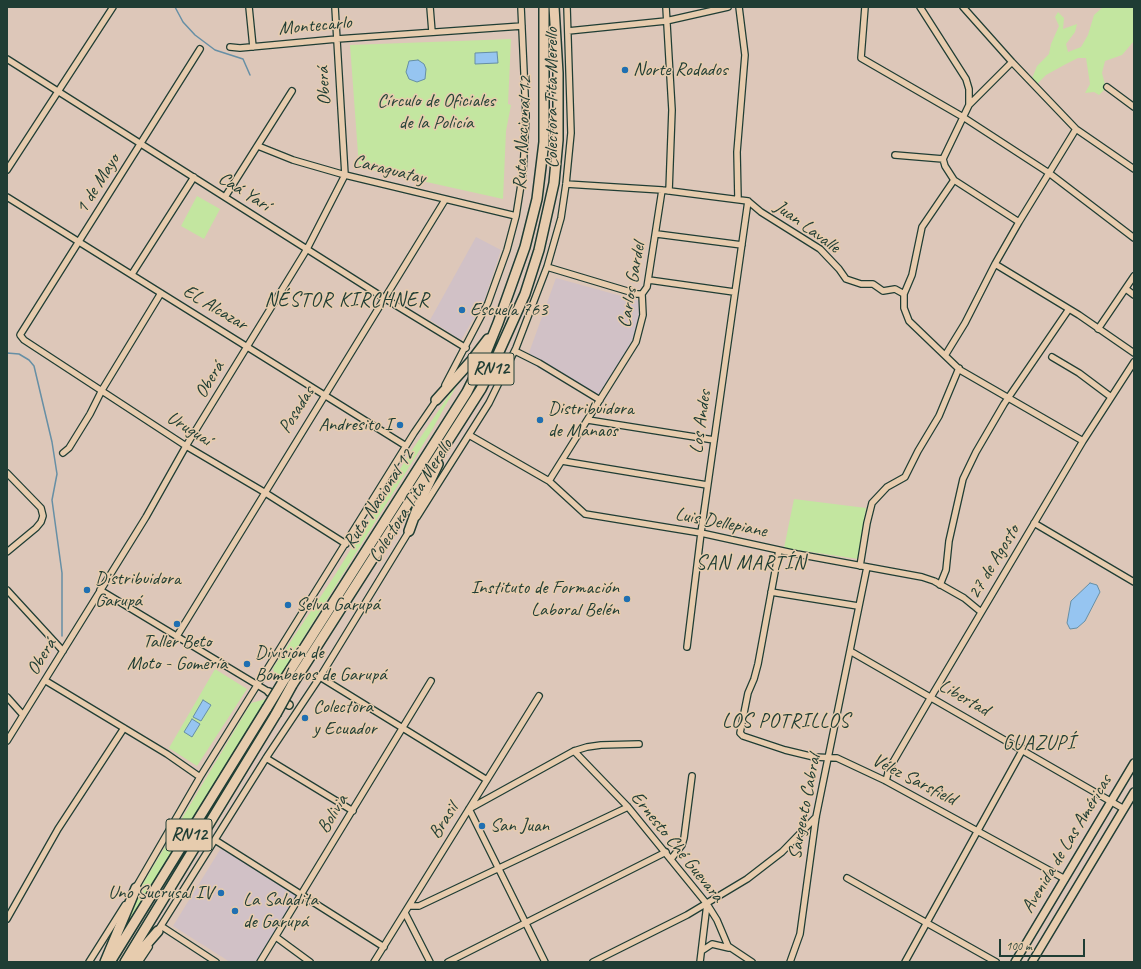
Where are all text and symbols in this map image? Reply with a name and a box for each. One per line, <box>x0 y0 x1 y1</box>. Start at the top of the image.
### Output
street label: Montecarlo <box>278 11 352 41</box>
street label: Colectora Tita Merello <box>541 27 563 169</box>
place label: Norte Rodados <box>633 59 727 81</box>
marker: Norte Rodados <box>620 65 630 75</box>
street label: Oberá <box>312 66 336 106</box>
street label: Ruta Nacional 12 <box>509 76 537 190</box>
park label: Círculo de Oficiales de la Policía <box>377 90 495 134</box>
street label: 1 de Mayo <box>71 150 125 218</box>
street label: Caraguatay <box>350 150 428 190</box>
street label: Caá Yarí <box>214 167 274 217</box>
street label: Juan Lavalle <box>770 196 844 258</box>
street label: Carlos Gardel <box>613 240 651 330</box>
street label: EL Alcazar <box>179 280 251 336</box>
district label: NÉSTOR KIRCHNER <box>266 289 428 313</box>
place label: Escuela 763 <box>470 299 548 321</box>
marker: Escuela 763 <box>457 305 467 315</box>
road number: RN12 <box>468 353 514 385</box>
street label: Oberá <box>190 357 230 403</box>
street label: Posadas <box>274 382 320 438</box>
street label: Los Andes <box>685 389 717 455</box>
place label: Distribuidora de Manaos <box>548 398 634 442</box>
street label: Uruguaí <box>162 407 216 451</box>
place label: Andresito I <box>318 414 392 436</box>
marker: Distribuidora de Manaos <box>535 415 545 425</box>
marker: Andresito I <box>395 420 405 430</box>
street label: Colectora Tita Merello <box>364 435 458 567</box>
street label: Ruta Nacional 12 <box>338 445 420 553</box>
street label: Luis Dellepiane <box>673 503 769 543</box>
street label: 27 de Agosto <box>963 521 1025 603</box>
district label: SAN MARTÍN <box>697 552 805 576</box>
place label: Distribuidora Garupá <box>95 568 181 612</box>
place label: Instituto de Formación Laboral Belén <box>471 577 619 621</box>
marker: Distribuidora Garupá <box>82 585 92 595</box>
place label: Selva Garupá <box>296 594 380 616</box>
marker: Instituto de Formación Laboral Belén <box>622 594 632 604</box>
marker: Selva Garupá <box>283 600 293 610</box>
marker: Taller Beto Moto - Gomería <box>172 619 182 629</box>
place label: Taller Beto Moto - Gomería <box>127 631 227 675</box>
street label: Oberá <box>22 634 62 680</box>
place label: División de Bomberos de Garupá <box>255 642 386 686</box>
marker: División de Bomberos de Garupá <box>242 659 252 669</box>
street label: Libertad <box>935 674 993 722</box>
place label: Colectora y Ecuador <box>313 696 377 740</box>
district label: LOS POTRILLOS <box>723 710 849 734</box>
marker: Colectora y Ecuador <box>300 713 310 723</box>
district label: GUAZUPÍ <box>1002 732 1076 756</box>
street label: Vélez Sarsfield <box>868 749 960 811</box>
street label: Sargento Cabral <box>784 753 826 861</box>
street label: Avenida de Las Américas <box>1017 771 1117 917</box>
street label: Ernesto Ché Guevara <box>625 787 729 907</box>
street label: Bolivia <box>313 790 353 838</box>
street label: Brasil <box>424 799 464 843</box>
place label: San Juan <box>490 815 549 837</box>
road number: RN12 <box>166 819 212 851</box>
marker: San Juan <box>477 821 487 831</box>
place label: Uno Sucrusal IV <box>108 882 213 904</box>
marker: Uno Sucrusal IV <box>216 888 226 898</box>
place label: La Saladita de Garupá <box>243 889 318 933</box>
marker: La Saladita de Garupá <box>230 906 240 916</box>
scale bar <box>1001 931 1087 957</box>
text: 100 m <box>1006 938 1032 954</box>

